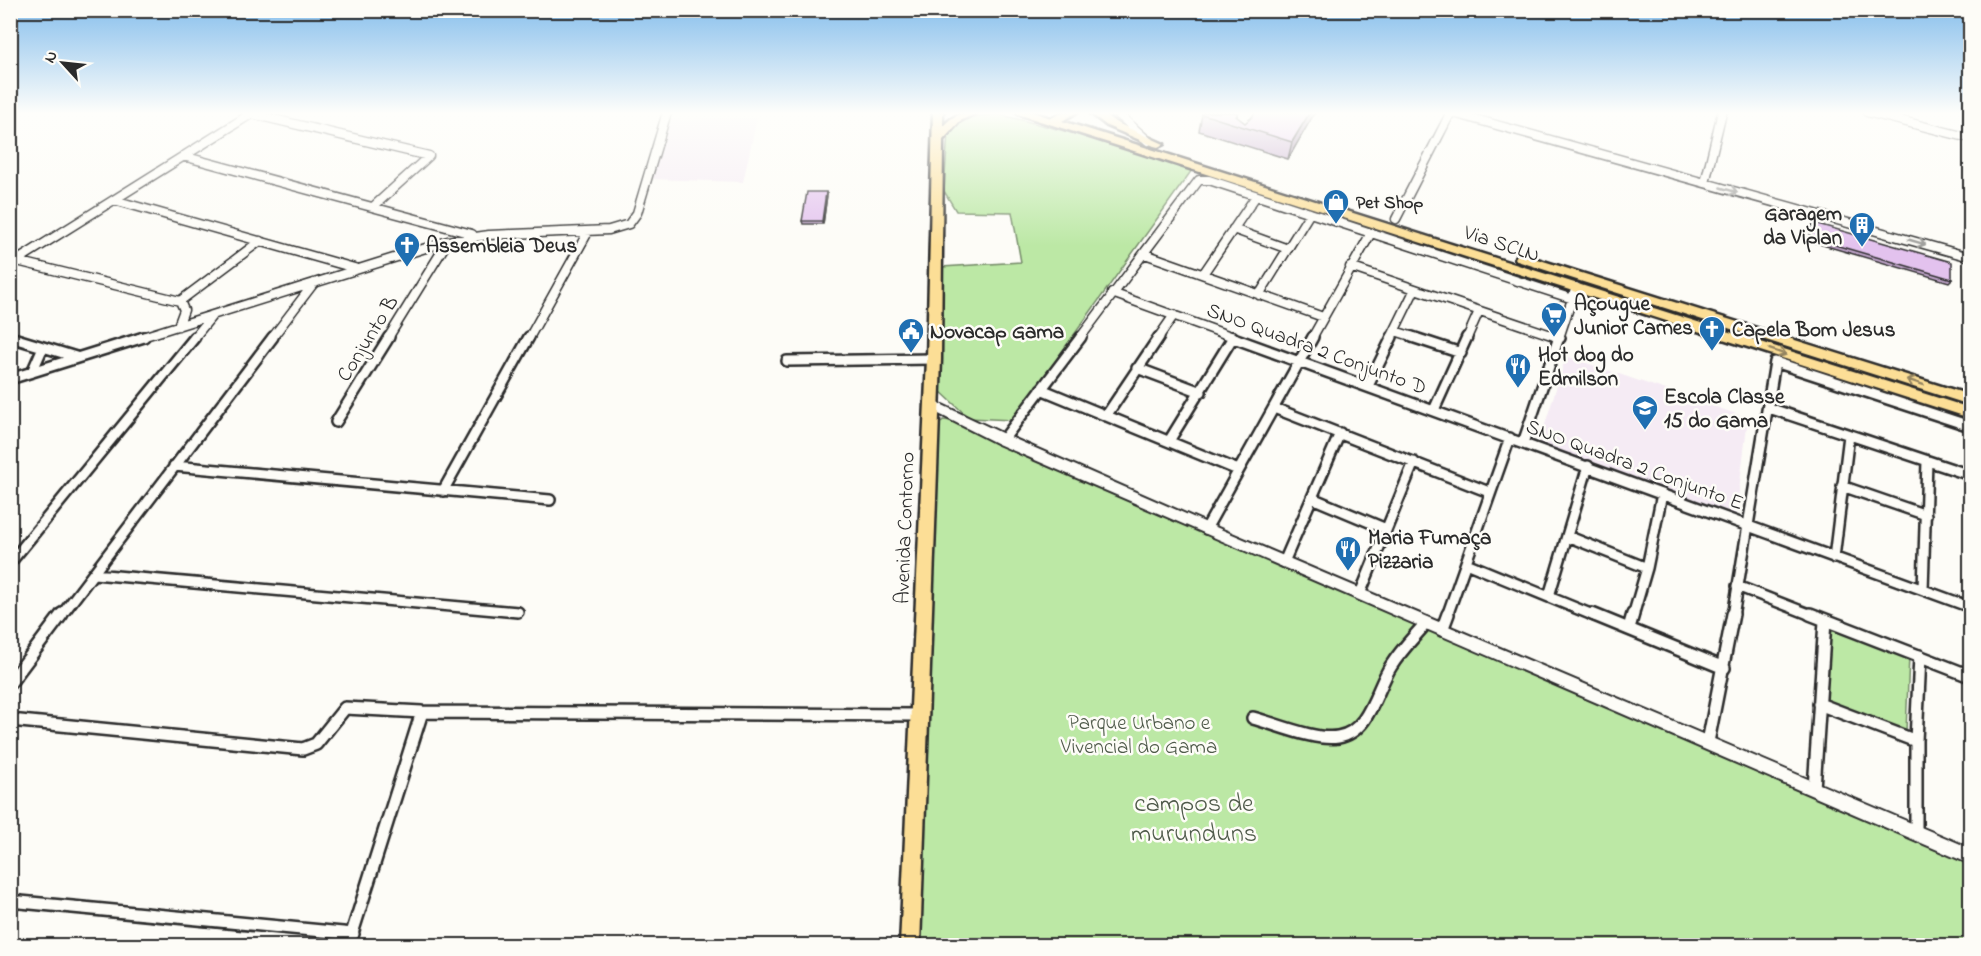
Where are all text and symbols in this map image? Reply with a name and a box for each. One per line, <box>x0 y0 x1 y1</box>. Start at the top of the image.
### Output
north arrow <box>33 33 93 93</box>
text: N <box>38 47 65 67</box>
one-way arrow <box>1719 185 1738 196</box>
shop icon: Pet Shop <box>1321 187 1351 225</box>
place label: Pet Shop <box>1356 191 1423 217</box>
place label: Garagem da Viplan <box>1763 200 1842 254</box>
building icon: Garagem da Viplan <box>1847 210 1877 248</box>
street label: Via SCLN <box>1459 218 1543 271</box>
church icon: Assembleia Deus <box>392 230 422 268</box>
place label: Assembleia Deus <box>426 232 578 262</box>
one-way arrow <box>1907 237 1926 248</box>
street label: Conjunto B <box>330 290 407 388</box>
place label: Açougue Junior Carnes <box>1574 290 1693 344</box>
street label: SNO Quadra 2 Conjunto D <box>1202 296 1430 404</box>
supermarket icon: Açougue Junior Carnes <box>1539 300 1569 338</box>
church icon: Capela Bom Jesus <box>1697 314 1727 352</box>
public building icon: Novacap Gama <box>896 316 926 354</box>
place label: Capela Bom Jesus <box>1732 316 1896 346</box>
place label: Novacap Gama <box>930 318 1064 348</box>
place label: Hot dog do Edmilson <box>1538 341 1634 395</box>
one-way arrow <box>1768 347 1787 358</box>
restaurant icon: Hot dog do Edmilson <box>1503 351 1533 389</box>
one-way arrow <box>1906 376 1925 387</box>
place label: Escola Classe 15 do Gama <box>1664 383 1785 437</box>
school or university icon: Escola Classe 15 do Gama <box>1630 393 1660 431</box>
street label: SNO Quadra 2 Conjunto E <box>1521 413 1747 519</box>
street label: Avenida Contorno <box>888 451 924 605</box>
place label: Maria Fumaça Pizzaria <box>1368 524 1491 578</box>
restaurant icon: Maria Fumaça Pizzaria <box>1333 534 1363 572</box>
park label: Parque Urbano e Vivencial do Gama <box>1060 709 1217 763</box>
park label: campos de murunduns <box>1131 786 1257 854</box>

